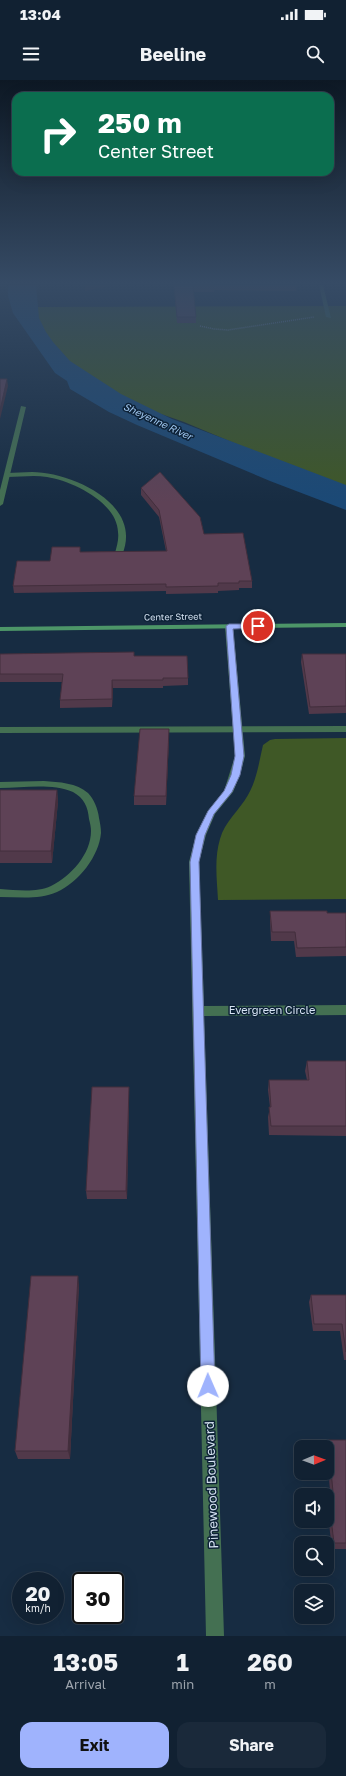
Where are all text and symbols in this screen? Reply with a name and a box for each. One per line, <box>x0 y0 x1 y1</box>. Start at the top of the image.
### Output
text: 13:04 <box>20 5 61 23</box>
icon: menu <box>20 43 42 65</box>
text: Beeline <box>140 43 206 65</box>
icon: search <box>304 43 326 65</box>
text: 250 m <box>98 106 182 139</box>
icon: right <box>32 108 84 160</box>
text: Center Street <box>98 140 214 162</box>
water label: Sheyenne River <box>121 400 196 444</box>
pin <box>241 609 275 643</box>
street label: Center Street <box>144 610 202 623</box>
icon: arrive <box>247 615 269 637</box>
street label: Evergreen Circle <box>229 1003 315 1016</box>
position arrow <box>187 1365 229 1407</box>
street label: Pinewood Boulevard <box>201 1421 221 1549</box>
north arrow <box>294 1440 334 1480</box>
map controls <box>294 1440 334 1624</box>
button: sound <box>294 1488 334 1528</box>
button: search <box>294 1536 334 1576</box>
speed limit sign: 30 <box>72 1572 124 1624</box>
text: 20 <box>25 1581 51 1605</box>
button: layers <box>294 1584 334 1624</box>
text: km/h <box>25 1602 51 1614</box>
text: 13:05 <box>53 1647 118 1676</box>
text: 1 <box>177 1647 189 1676</box>
text: 260 <box>247 1647 293 1676</box>
text: Arrival <box>65 1676 106 1692</box>
text: min <box>171 1676 194 1692</box>
text: m <box>264 1676 276 1692</box>
button: Exit <box>20 1722 169 1768</box>
button: Share <box>177 1722 326 1768</box>

